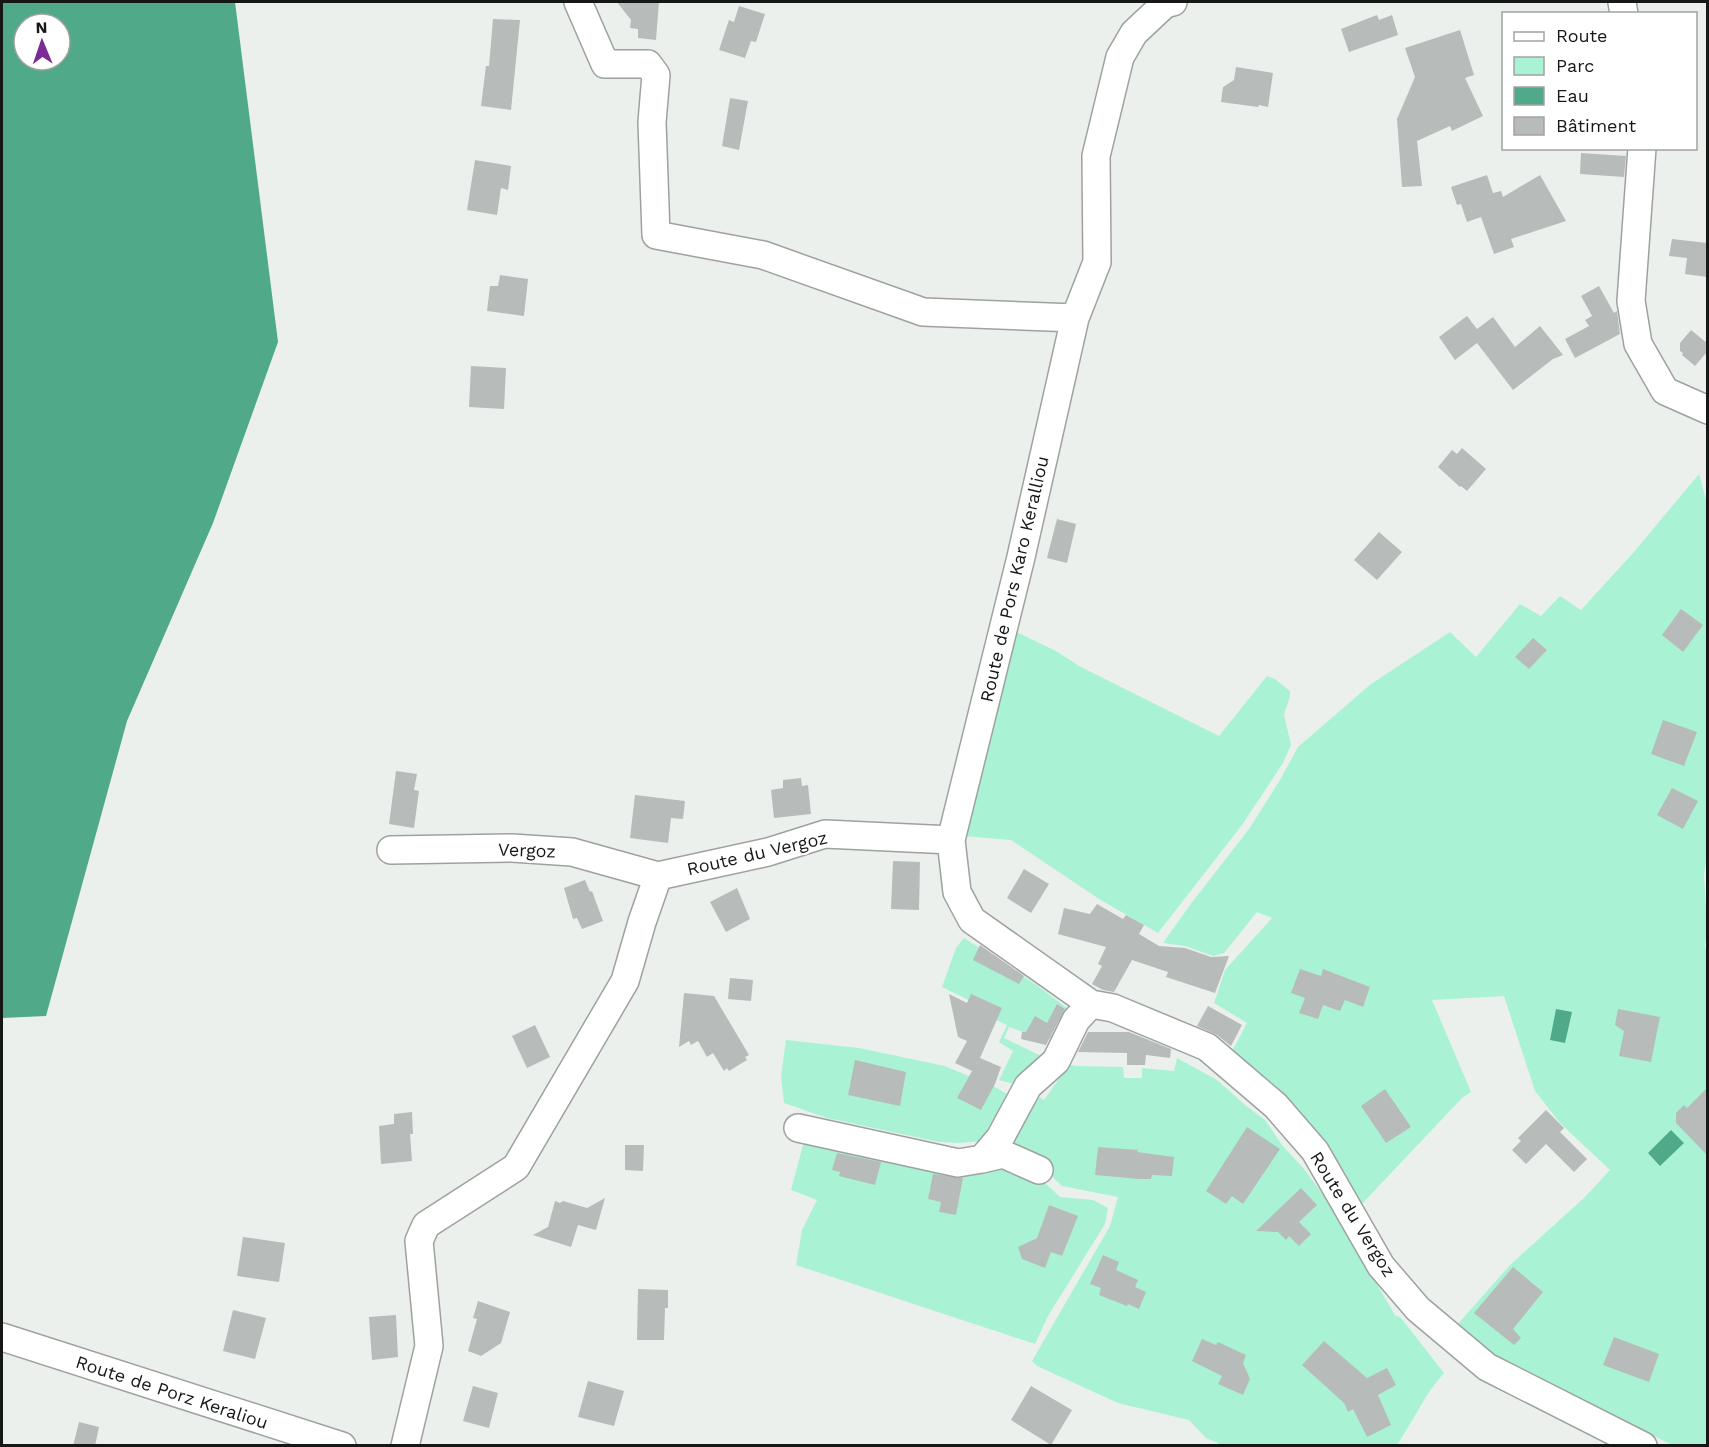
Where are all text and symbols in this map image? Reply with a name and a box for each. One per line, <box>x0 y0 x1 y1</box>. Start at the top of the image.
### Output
north arrow <box>12 12 72 72</box>
legend <box>1502 12 1697 150</box>
text: N <box>35 18 48 37</box>
text: Route <box>1556 25 1608 46</box>
text: Parc <box>1556 55 1594 76</box>
text: Eau <box>1556 85 1589 106</box>
text: Bâtiment <box>1556 115 1636 136</box>
street label: Route de Pors Karo Keralliou <box>975 454 1053 704</box>
street label: Route du Vergoz <box>685 827 829 879</box>
street label: Vergoz <box>498 838 556 862</box>
street label: Route du Vergoz <box>1306 1148 1400 1280</box>
street label: Route de Porz Keraliou <box>73 1351 271 1433</box>

